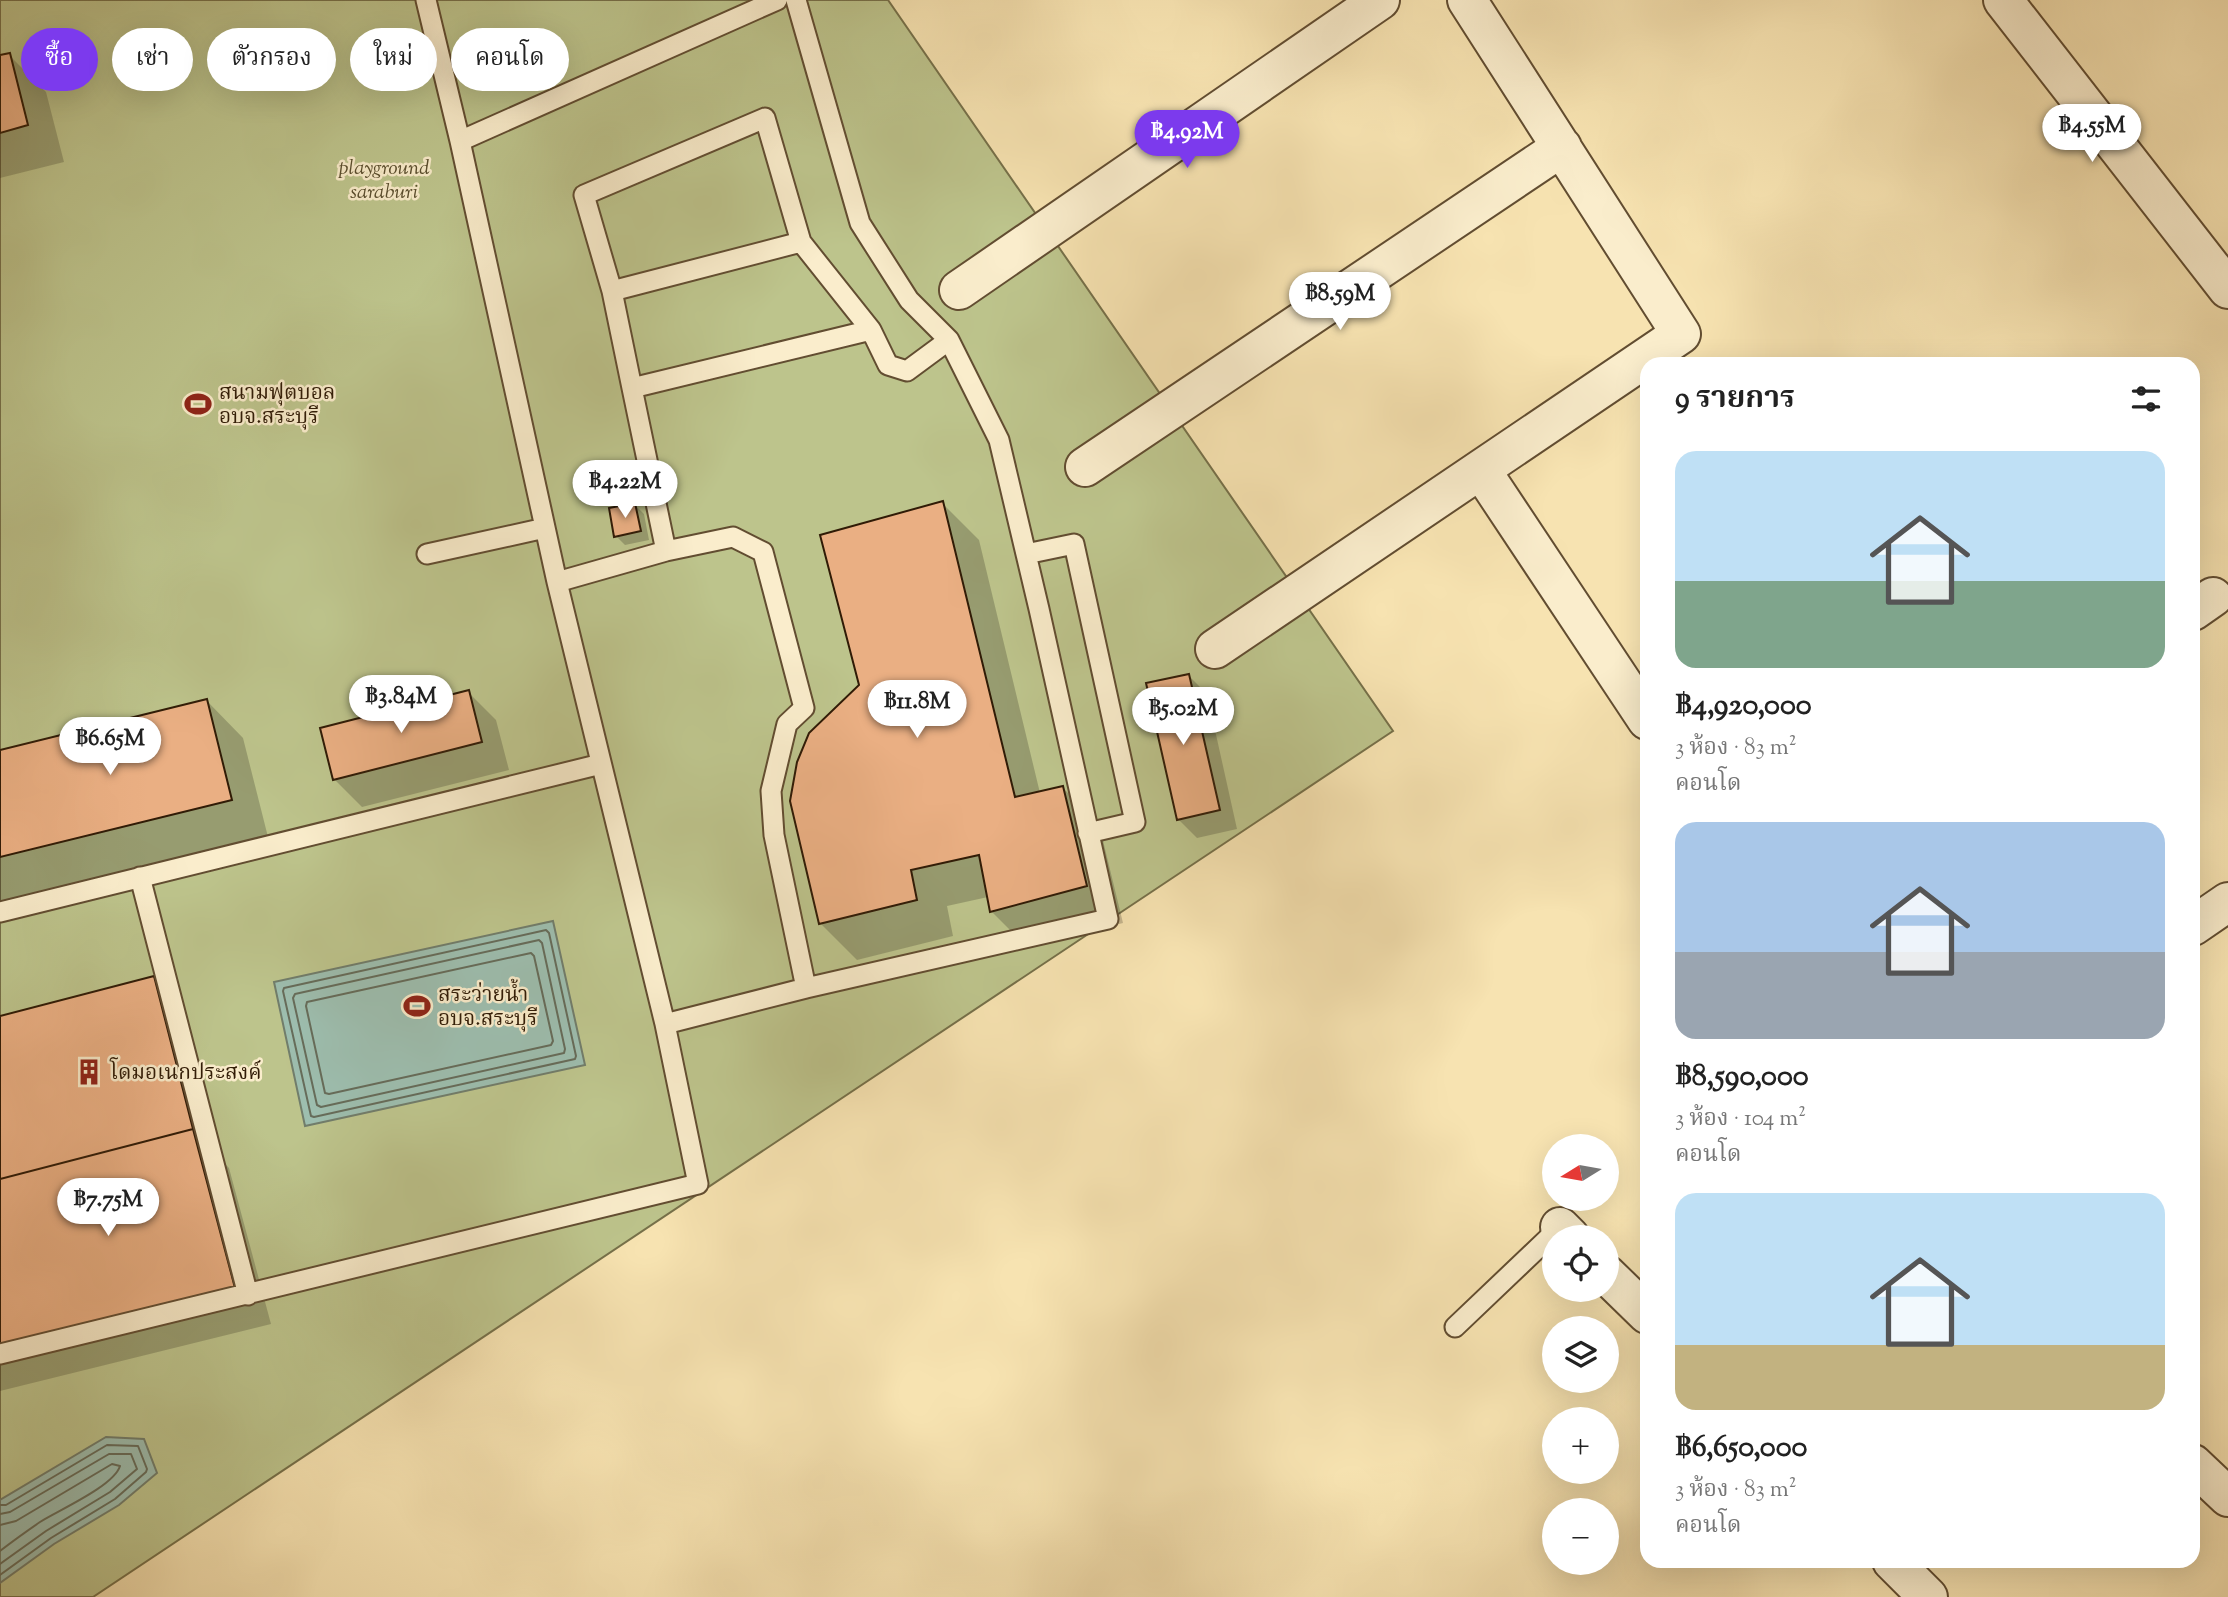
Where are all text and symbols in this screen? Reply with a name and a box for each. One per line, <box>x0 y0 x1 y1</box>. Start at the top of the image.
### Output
chip: ซื้อ <box>21 28 98 91</box>
chip: เช่า <box>112 28 193 91</box>
chip: ตัวกรอง <box>207 28 336 91</box>
chip: ใหม่ <box>350 28 437 91</box>
chip: คอนโด <box>451 28 569 91</box>
pin: ฿4.55M <box>2035 104 2149 164</box>
pin: ฿4.92M <box>1130 110 1244 170</box>
text: ฿4.55M <box>2058 110 2126 143</box>
text: ฿4.92M <box>1151 116 1223 149</box>
park label: playground saraburi <box>338 154 430 208</box>
pin: ฿8.59M <box>1283 272 1397 332</box>
text: ฿8.59M <box>1305 278 1375 311</box>
text: 9 รายการ <box>1675 378 1795 421</box>
place label: สนามฟุตบอล อบจ.สระบุรี <box>219 379 335 433</box>
icon: filters <box>2127 380 2165 418</box>
sports icon: สนามฟุตบอล อบจ.สระบุรี <box>183 389 213 419</box>
pin: ฿4.22M <box>568 461 682 520</box>
text: ฿4.22M <box>589 466 661 499</box>
icon: home <box>1857 497 1983 623</box>
pin: ฿3.84M <box>344 676 458 735</box>
pin: ฿11.8M <box>860 680 974 740</box>
text: ฿3.84M <box>365 681 437 714</box>
text: ฿4,920,000 <box>1675 685 1812 728</box>
text: ฿11.8M <box>884 686 950 719</box>
pin: ฿5.02M <box>1126 688 1240 747</box>
text: ฿5.02M <box>1148 693 1218 726</box>
pin: ฿6.65M <box>53 718 167 777</box>
text: ฿6.65M <box>75 723 145 756</box>
text: 3 ห้อง · 83 m² <box>1675 732 1797 765</box>
text: คอนโด <box>1675 768 1742 801</box>
icon: home <box>1857 868 1983 994</box>
place label: สระว่ายน้ำ อบจ.สระบุรี <box>438 978 538 1035</box>
sports icon: สระว่ายน้ำ อบจ.สระบุรี <box>402 991 432 1021</box>
text: ฿8,590,000 <box>1675 1056 1809 1099</box>
building icon: โดมอเนกประสงค์ <box>74 1057 104 1087</box>
place label: โดมอเนกประสงค์ <box>109 1057 262 1089</box>
text: 3 ห้อง · 104 m² <box>1675 1103 1806 1136</box>
north arrow <box>1542 1134 1619 1211</box>
map controls <box>1542 1134 1619 1575</box>
text: คอนโด <box>1675 1139 1742 1172</box>
pin: ฿7.75M <box>51 1178 165 1238</box>
text: ฿7.75M <box>73 1184 143 1217</box>
button: locate <box>1542 1225 1619 1302</box>
icon: home <box>1857 1239 1983 1365</box>
button: layers <box>1542 1316 1619 1393</box>
button: + <box>1542 1407 1619 1484</box>
text: ฿6,650,000 <box>1675 1427 1807 1470</box>
text: 3 ห้อง · 83 m² <box>1675 1474 1797 1507</box>
button: − <box>1542 1498 1619 1575</box>
text: คอนโด <box>1675 1510 1742 1543</box>

